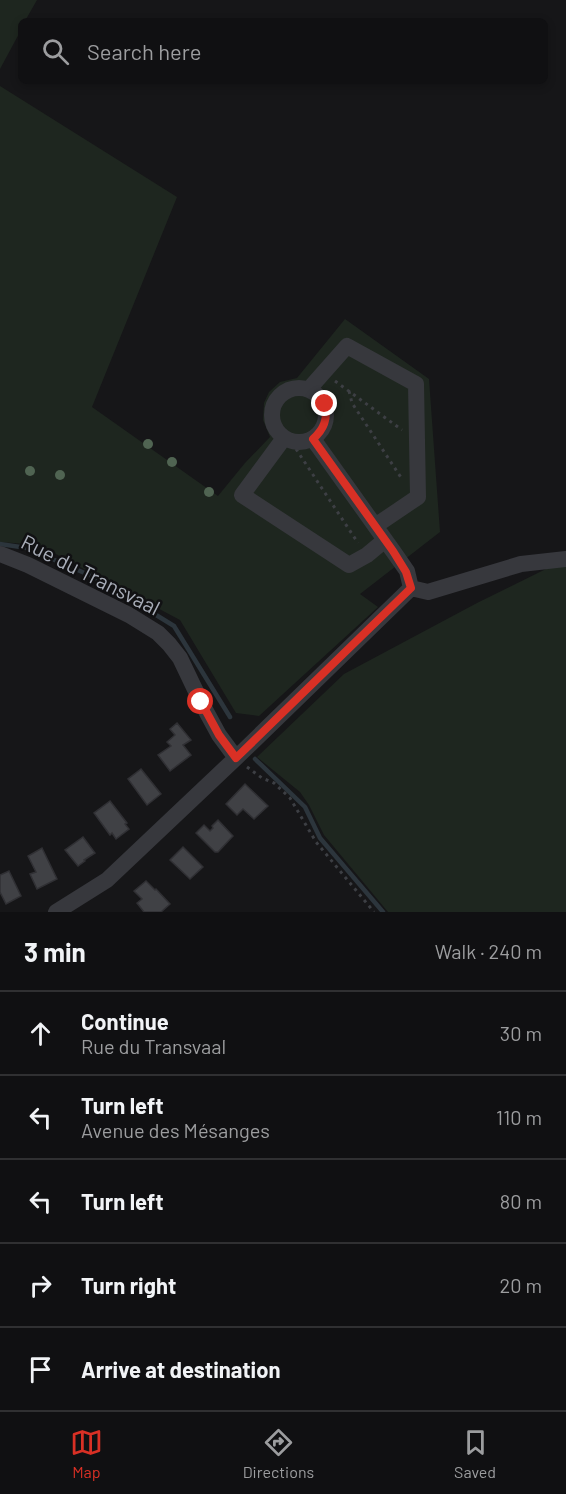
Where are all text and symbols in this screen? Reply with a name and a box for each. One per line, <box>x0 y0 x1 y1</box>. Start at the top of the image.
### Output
search box <box>18 18 548 84</box>
icon: search <box>39 35 72 68</box>
text: Search here <box>87 38 201 64</box>
route end <box>311 390 337 416</box>
street label: Rue du Transvaal <box>17 528 165 620</box>
route start <box>187 688 213 714</box>
text: 3 min <box>24 936 86 967</box>
text: Walk · 240 m <box>435 939 542 963</box>
text: Continue <box>81 1008 169 1034</box>
icon: ahead <box>24 1017 57 1050</box>
text: 30 m <box>500 1021 542 1045</box>
text: Rue du Transvaal <box>81 1034 226 1058</box>
text: Turn left <box>81 1092 164 1118</box>
icon: left <box>24 1101 57 1134</box>
text: 110 m <box>496 1105 542 1129</box>
text: Avenue des Mésanges <box>81 1118 270 1142</box>
icon: left <box>24 1185 57 1218</box>
text: Turn left <box>81 1188 164 1214</box>
text: 80 m <box>500 1189 542 1213</box>
icon: right <box>24 1269 57 1302</box>
text: Turn right <box>81 1272 176 1298</box>
text: 20 m <box>499 1273 542 1297</box>
icon: arrive <box>24 1353 57 1386</box>
text: Arrive at destination <box>81 1356 280 1382</box>
tab: Map <box>70 1426 103 1481</box>
tab: Directions <box>243 1426 314 1481</box>
tab: Saved <box>454 1426 496 1481</box>

